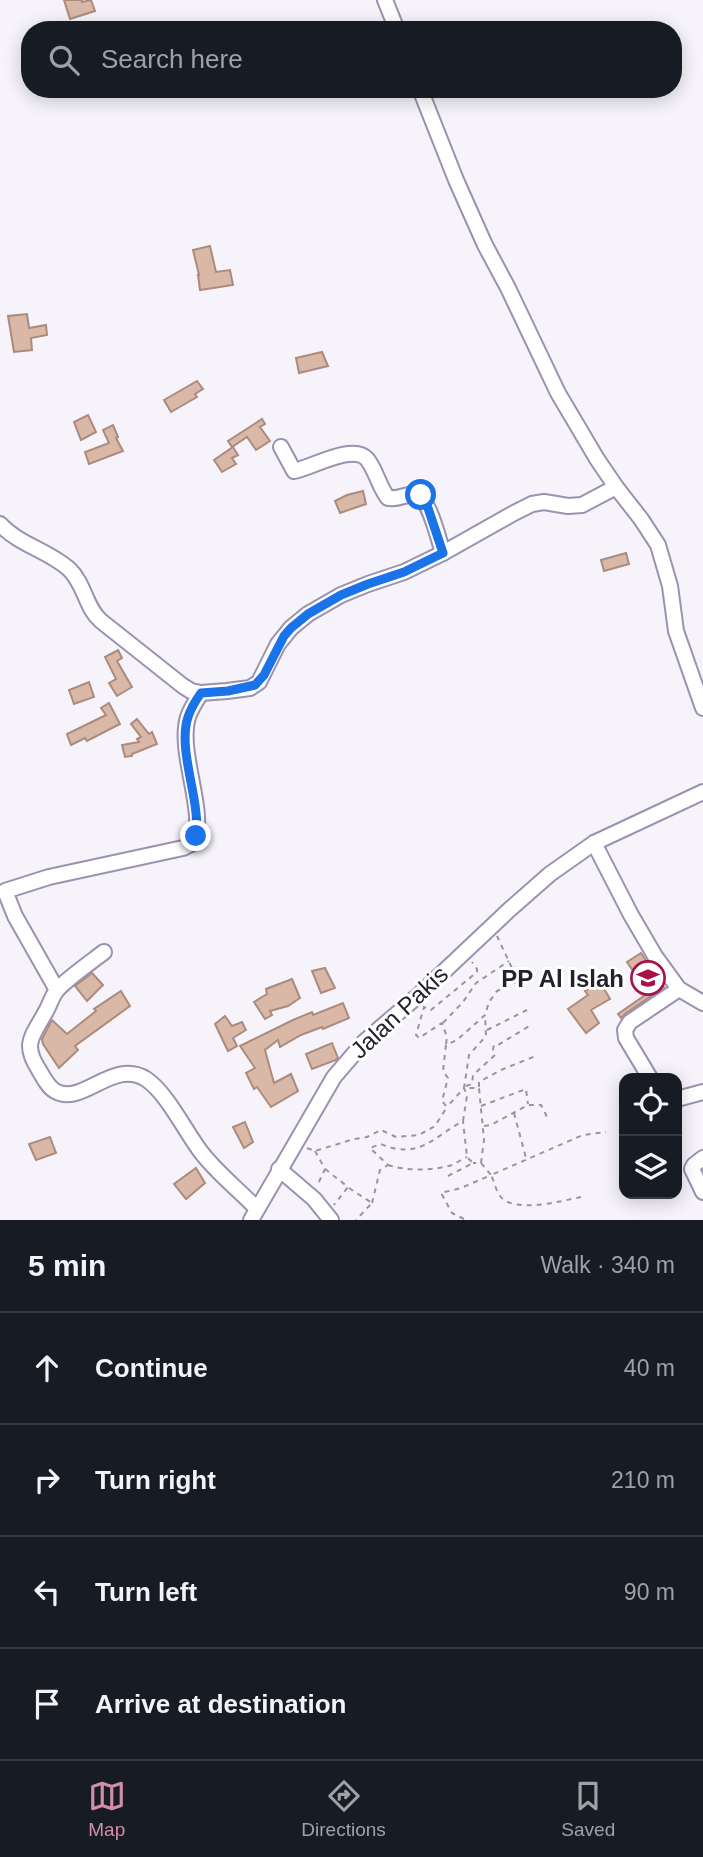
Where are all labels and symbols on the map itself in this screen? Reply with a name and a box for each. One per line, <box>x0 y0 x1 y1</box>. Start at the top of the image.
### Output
route start <box>405 479 436 510</box>
route end <box>180 820 211 851</box>
school or university icon: PP Al Islah <box>629 959 667 997</box>
street label: Jalan Pakis <box>345 960 453 1064</box>
place label: PP Al Islah <box>501 965 624 992</box>

